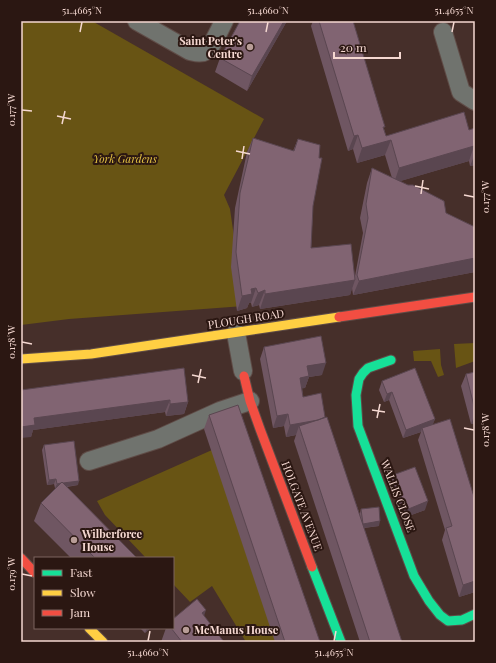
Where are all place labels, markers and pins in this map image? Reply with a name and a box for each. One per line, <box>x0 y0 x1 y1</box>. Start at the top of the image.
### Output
place label: Saint Peter's Centre <box>179 33 242 61</box>
marker: Saint Peter's Centre <box>245 42 255 52</box>
place label: Wilberforce House <box>81 526 143 554</box>
marker: Wilberforce House <box>69 535 79 545</box>
place label: McManus House <box>194 622 279 637</box>
marker: McManus House <box>181 625 191 635</box>

